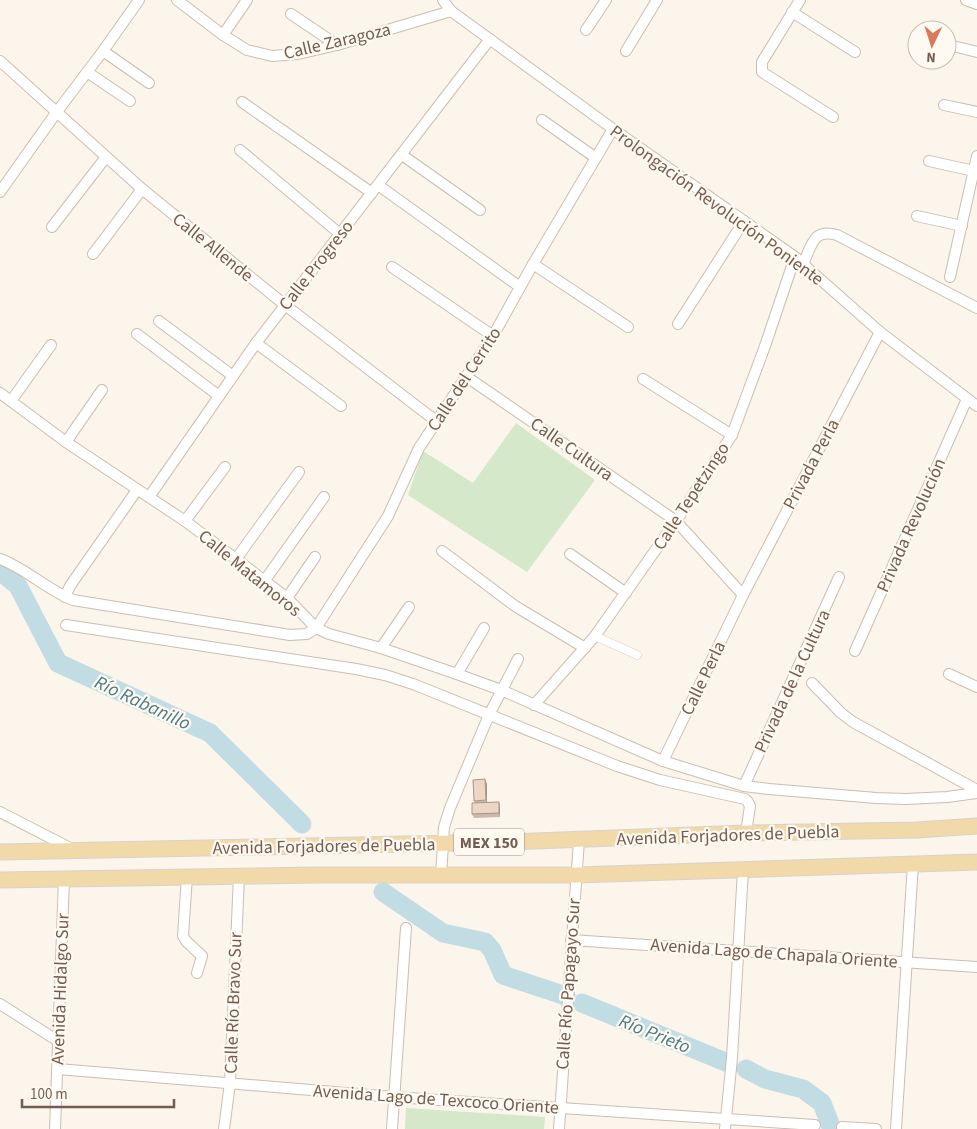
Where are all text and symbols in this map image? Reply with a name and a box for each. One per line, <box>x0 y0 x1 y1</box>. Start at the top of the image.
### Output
street label: Calle Zaragoza <box>281 17 393 66</box>
north arrow <box>907 20 957 70</box>
text: N <box>926 47 937 67</box>
street label: Prolongación Revolución Poniente <box>605 119 829 292</box>
street label: Calle Allende <box>167 207 259 288</box>
street label: Calle Progreso <box>273 215 360 316</box>
street label: Calle del Cerrito <box>421 322 508 436</box>
street label: Calle Cultura <box>525 412 618 487</box>
street label: Privada Perla <box>777 415 846 514</box>
street label: Calle Tepetzingo <box>647 438 736 555</box>
street label: Privada Revolución <box>871 454 952 596</box>
street label: Calle Matamoros <box>193 524 306 623</box>
street label: Privada de la Cultura <box>748 605 837 757</box>
street label: Calle Perla <box>675 637 732 719</box>
water label: Río Rabanillo <box>90 669 195 737</box>
street label: Avenida Forjadores de Puebla <box>616 819 840 852</box>
road number: MEX 150 <box>454 829 524 856</box>
street label: Avenida Forjadores de Puebla <box>212 832 436 861</box>
street label: Calle Río Papagayo Sur <box>550 897 587 1070</box>
street label: Avenida Hidalgo Sur <box>45 912 76 1065</box>
street label: Calle Río Bravo Sur <box>219 931 248 1074</box>
street label: Avenida Lago de Chapala Oriente <box>650 932 898 975</box>
water label: Río Prieto <box>615 1008 694 1061</box>
scale bar <box>22 1076 175 1108</box>
street label: Avenida Lago de Texcoco Oriente <box>312 1078 560 1121</box>
text: 100 m <box>30 1084 68 1105</box>

